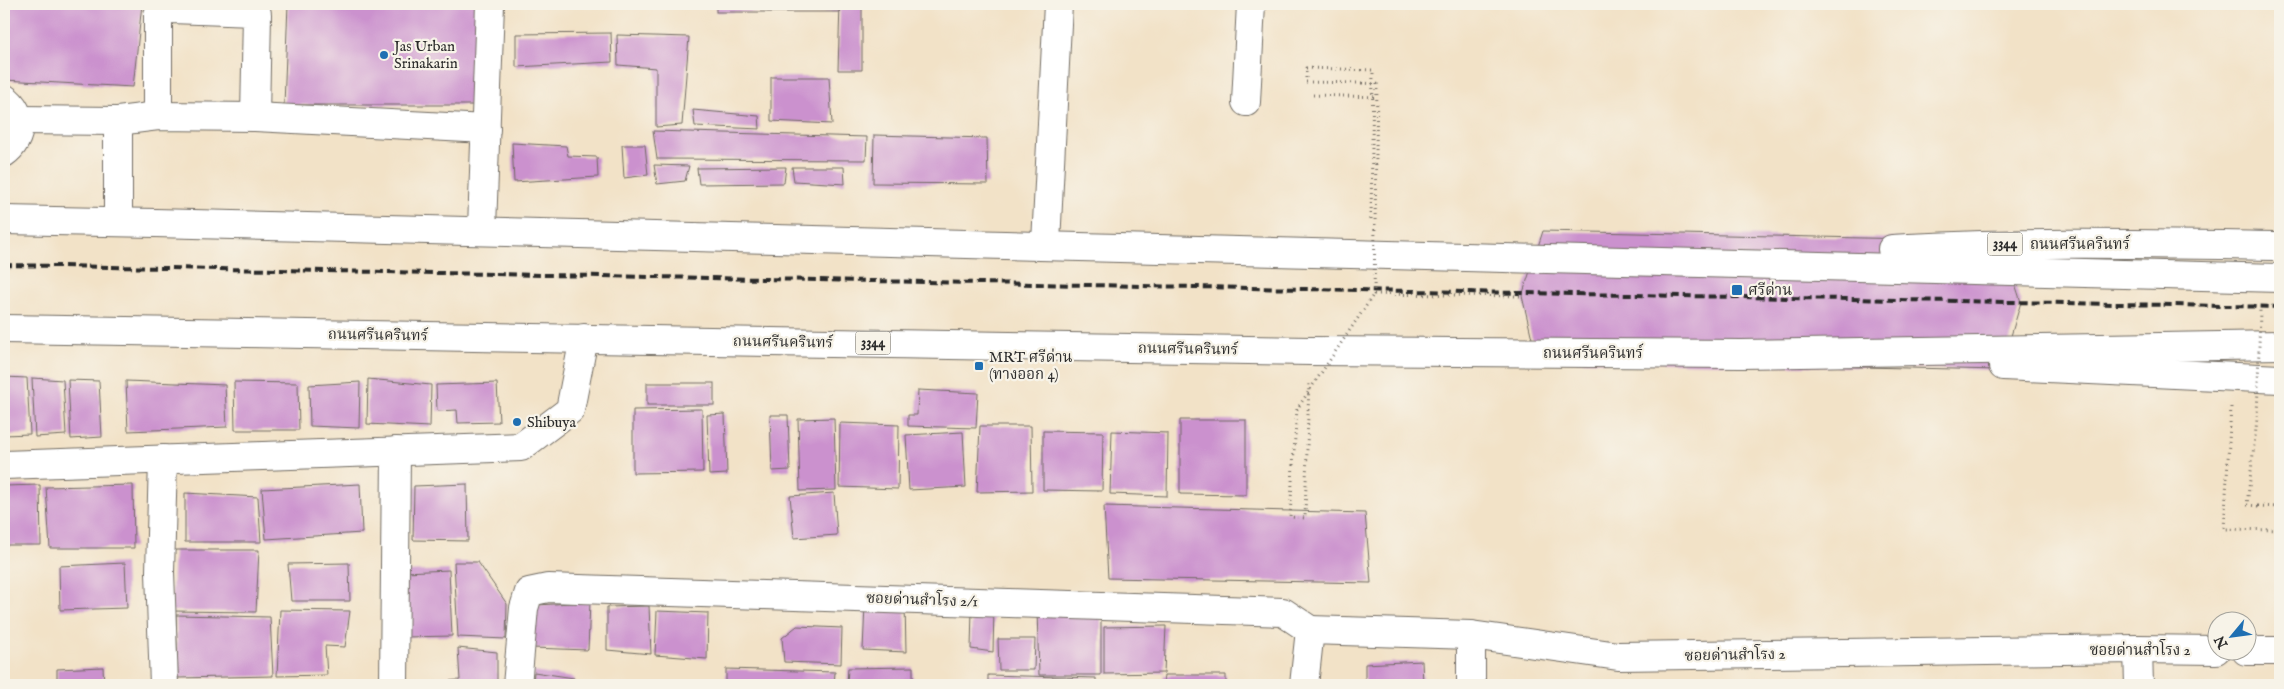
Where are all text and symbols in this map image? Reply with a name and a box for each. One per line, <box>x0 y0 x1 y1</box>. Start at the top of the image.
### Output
place label: Jas Urban Srinakarin <box>392 37 458 73</box>
marker: Jas Urban Srinakarin <box>378 49 390 61</box>
road number: 3344 <box>1988 232 2022 255</box>
street label: ถนนศรีนครินทร์ <box>2030 234 2131 254</box>
place label: ศรีด่าน <box>1748 281 1792 300</box>
marker: ศรีด่าน <box>1730 283 1744 297</box>
street label: ถนนศรีนครินทร์ <box>328 324 429 345</box>
street label: ถนนศรีนครินทร์ <box>733 331 834 352</box>
road number: 3344 <box>856 332 890 354</box>
street label: ถนนศรีนครินทร์ <box>1138 338 1239 359</box>
street label: ถนนศรีนครินทร์ <box>1543 343 1644 363</box>
place label: MRT ศรีด่าน (ทางออก 4) <box>989 348 1073 384</box>
marker: MRT ศรีด่าน (ทางออก 4) <box>973 360 985 372</box>
place label: Shibuya <box>527 413 577 432</box>
marker: Shibuya <box>511 416 523 428</box>
street label: ซอยด่านสำโรง 2/1 <box>866 587 978 611</box>
north arrow <box>2206 612 2256 662</box>
text: N <box>2211 632 2233 652</box>
street label: ซอยด่านสำโรง 2 <box>2089 639 2191 660</box>
street label: ซอยด่านสำโรง 2 <box>1684 643 1786 665</box>

